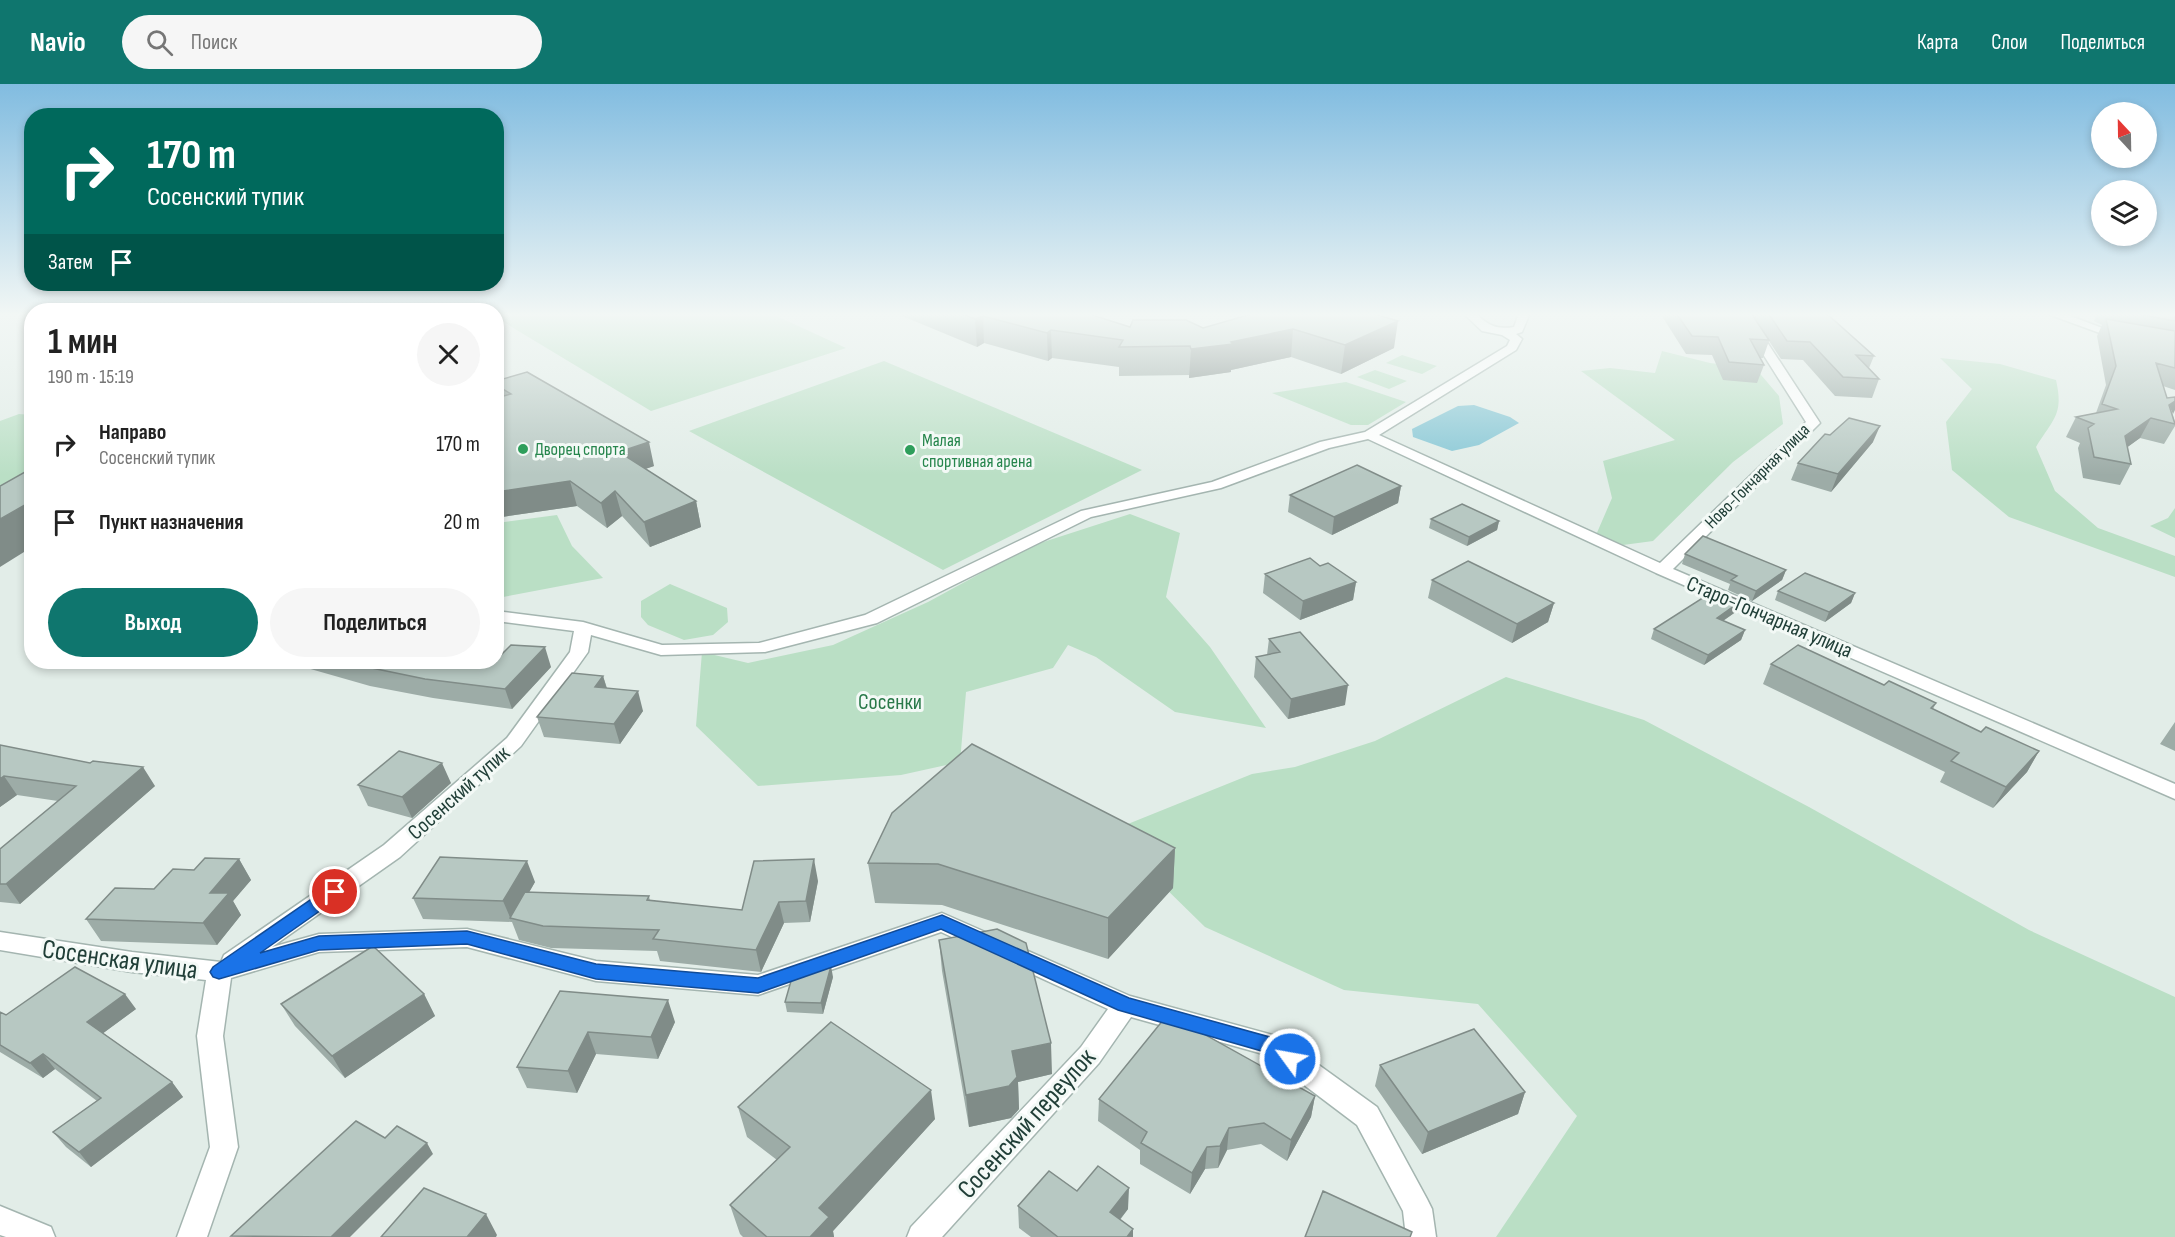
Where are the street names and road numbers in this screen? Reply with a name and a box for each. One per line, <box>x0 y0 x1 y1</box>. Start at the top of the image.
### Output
street label: Ново-Гончарная улица <box>1701 420 1814 533</box>
street label: Старо-Гончарная улица <box>1682 570 1856 665</box>
street label: Сосенский тупик <box>402 740 516 846</box>
street label: Сосенская улица <box>40 933 200 987</box>
street label: Сосенский переулок <box>951 1042 1103 1205</box>

